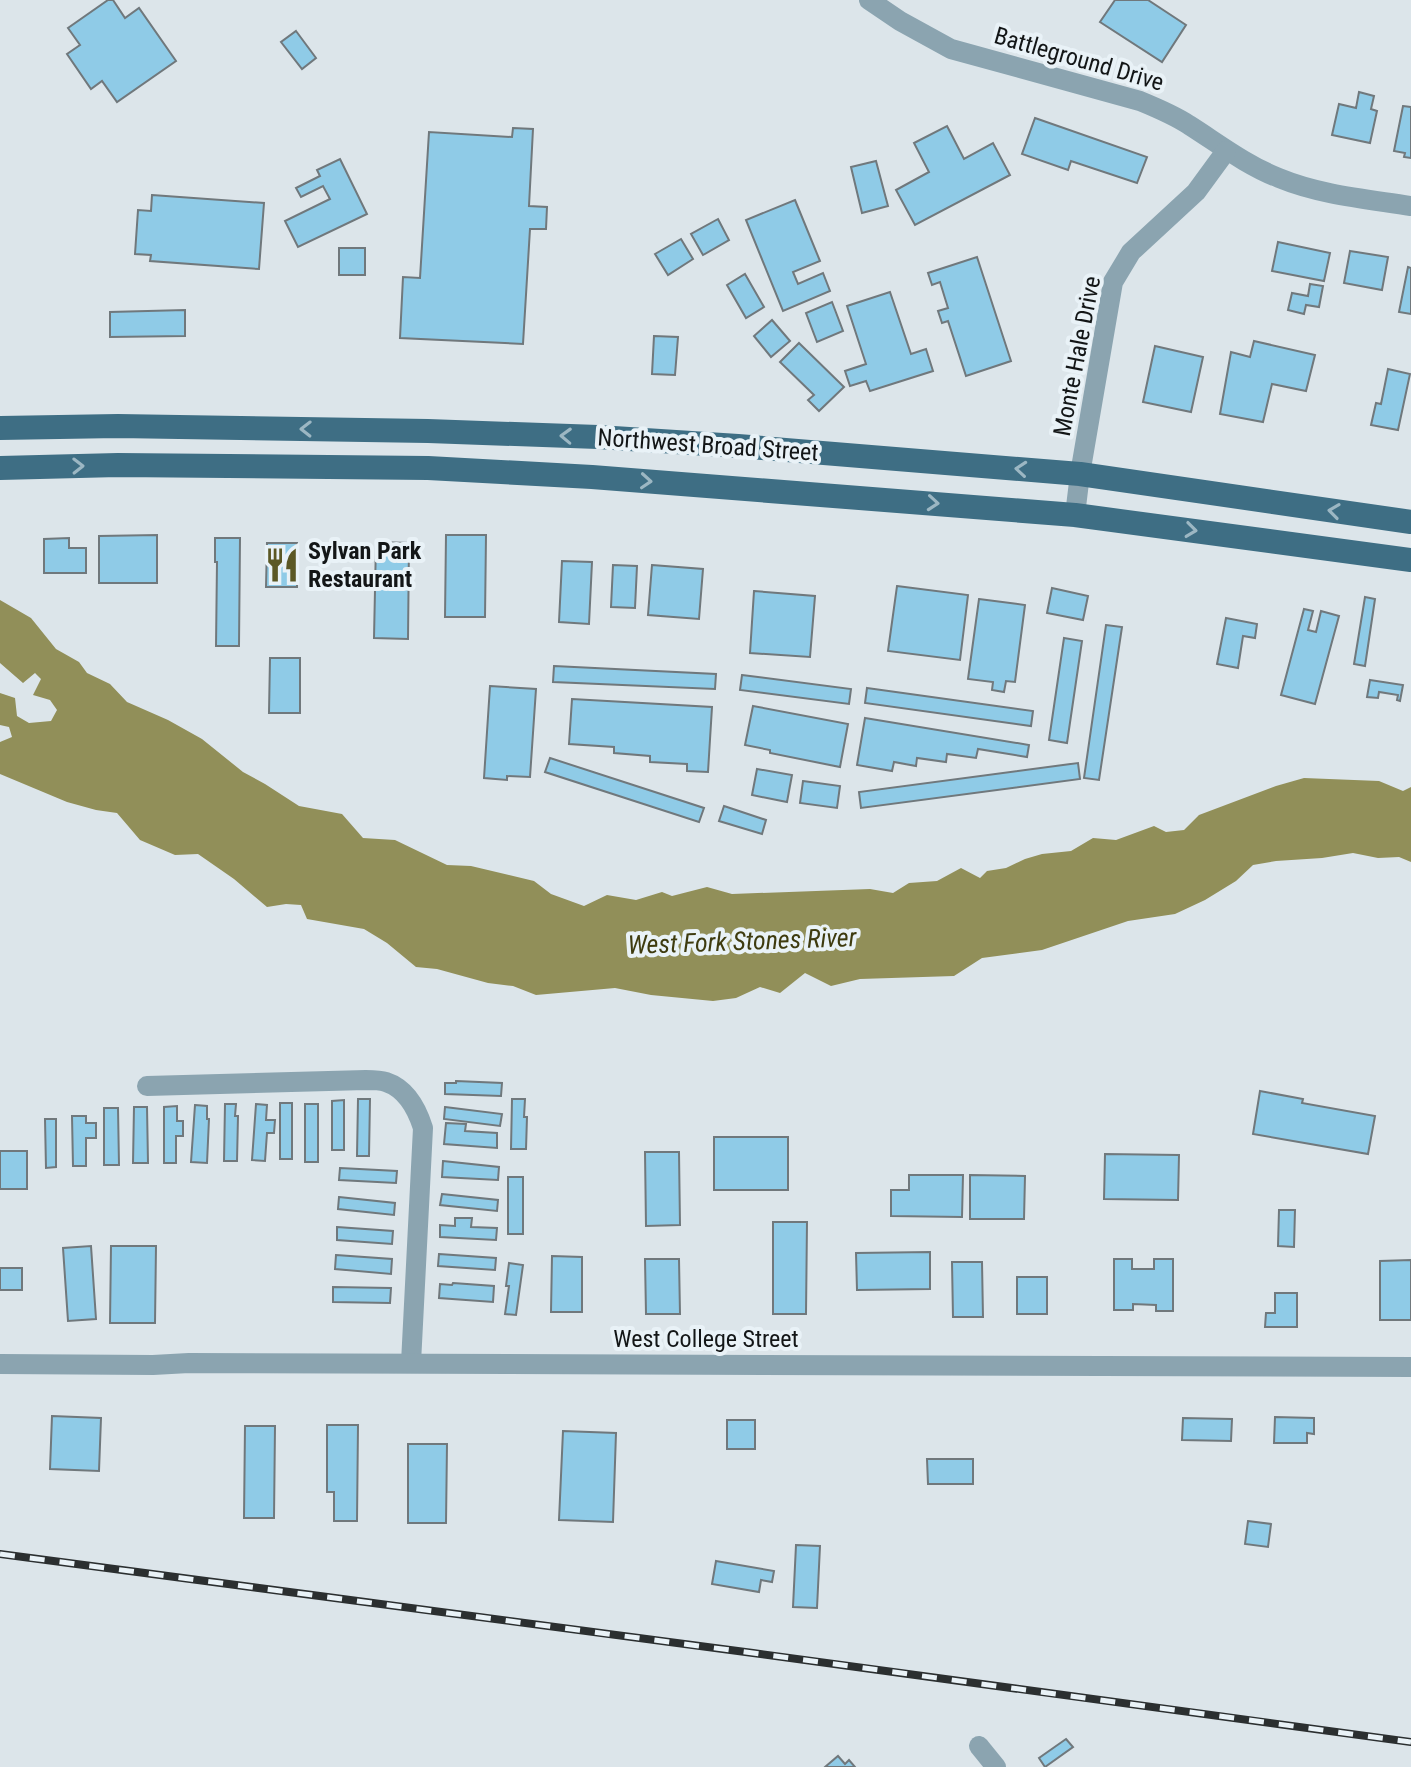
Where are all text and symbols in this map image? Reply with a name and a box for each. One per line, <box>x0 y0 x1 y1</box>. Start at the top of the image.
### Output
street label: Battleground Drive <box>991 21 1167 97</box>
street label: Monte Hale Drive <box>1048 274 1106 438</box>
one-way arrow <box>299 420 312 438</box>
street label: Northwest Broad Street <box>597 423 819 467</box>
one-way arrow <box>559 427 572 444</box>
one-way arrow <box>72 458 85 475</box>
one-way arrow <box>1014 461 1027 478</box>
one-way arrow <box>640 472 653 489</box>
one-way arrow <box>927 494 940 511</box>
one-way arrow <box>1327 503 1341 520</box>
one-way arrow <box>1184 521 1198 538</box>
place label: Sylvan Park Restaurant <box>308 537 422 593</box>
restaurant icon: Sylvan Park Restaurant <box>263 546 301 584</box>
water label: West Fork Stones River <box>627 922 858 960</box>
street label: West College Street <box>613 1325 799 1353</box>

